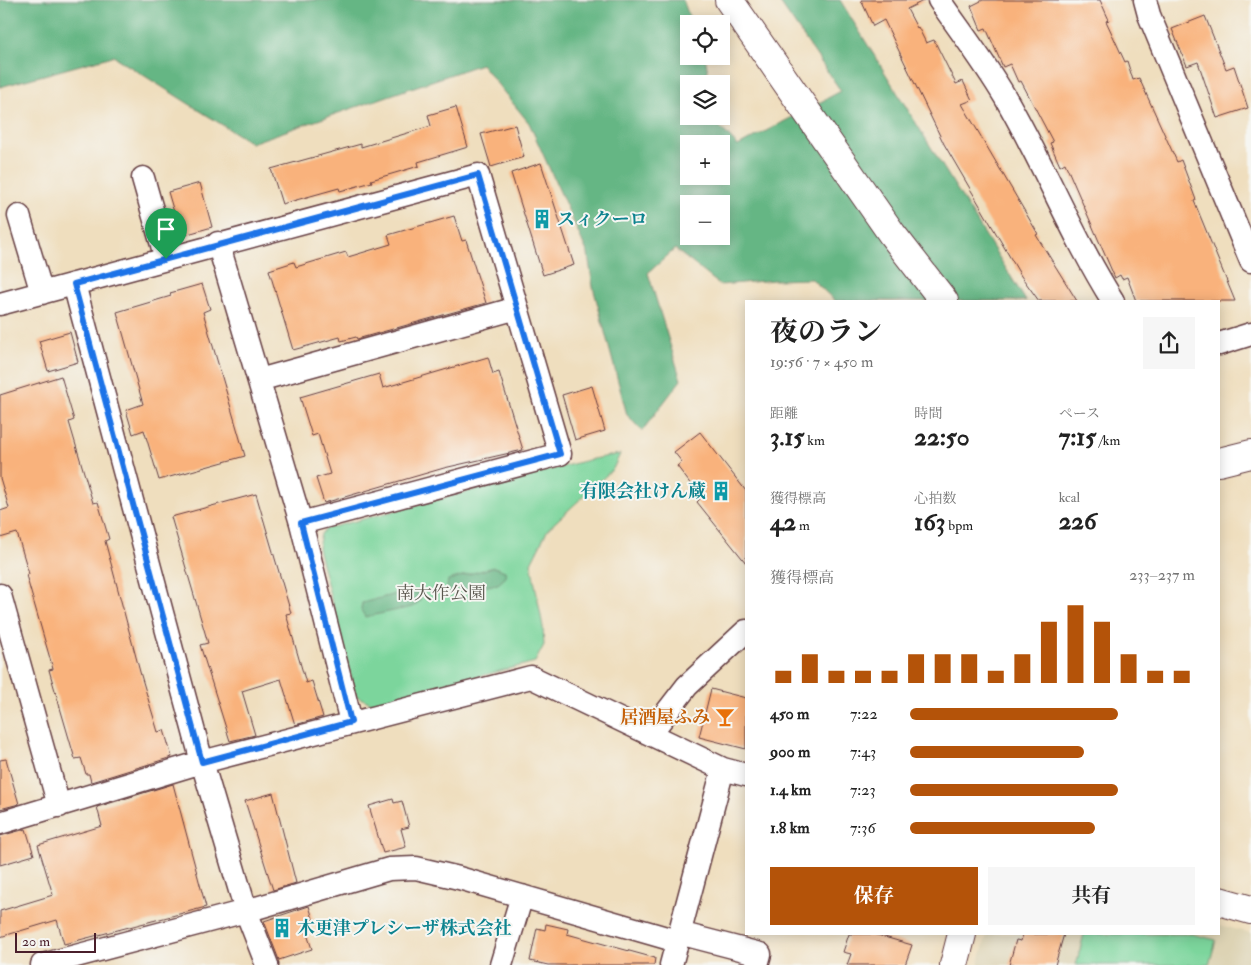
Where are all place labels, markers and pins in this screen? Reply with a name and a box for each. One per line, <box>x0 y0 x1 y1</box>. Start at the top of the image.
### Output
pin <box>145 208 187 259</box>
building icon: スィクーロ <box>531 208 553 230</box>
place label: スィクーロ <box>557 208 648 231</box>
place label: 有限会社けん蔵 <box>580 480 706 503</box>
building icon: 有限会社けん蔵 <box>710 480 732 502</box>
place label: 居酒屋ふみ <box>620 706 710 729</box>
bar icon: 居酒屋ふみ <box>714 706 736 728</box>
building icon: 木更津プレシーザ株式会社 <box>271 917 293 939</box>
place label: 木更津プレシーザ株式会社 <box>297 917 512 940</box>

